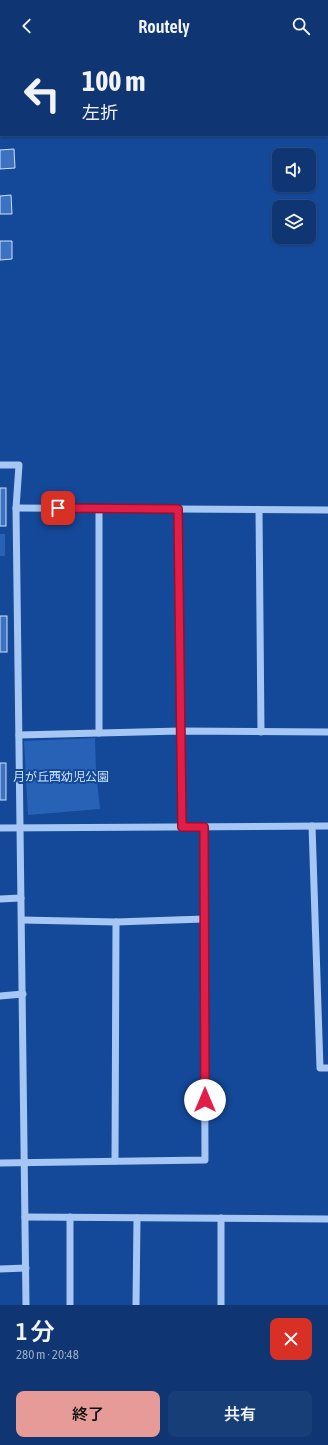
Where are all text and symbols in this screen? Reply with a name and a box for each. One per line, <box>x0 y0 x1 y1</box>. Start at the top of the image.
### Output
icon: back <box>16 15 38 37</box>
icon: search <box>290 15 312 37</box>
text: Routely <box>138 16 190 37</box>
text: 100 m <box>82 65 145 97</box>
icon: left <box>16 68 68 120</box>
text: 左折 <box>82 102 118 123</box>
map controls <box>272 148 316 244</box>
button: sound <box>272 148 316 192</box>
button: layers <box>272 200 316 244</box>
pin <box>41 491 75 525</box>
icon: arrive <box>47 497 69 519</box>
park label: 月が丘西幼児公園 <box>13 770 109 784</box>
position arrow <box>184 1079 226 1121</box>
text: 1 分 <box>16 1318 55 1345</box>
button: close <box>270 1318 312 1360</box>
text: 280 m · 20:48 <box>16 1347 79 1362</box>
button: 終了 <box>16 1391 160 1437</box>
button: 共有 <box>168 1391 312 1437</box>

